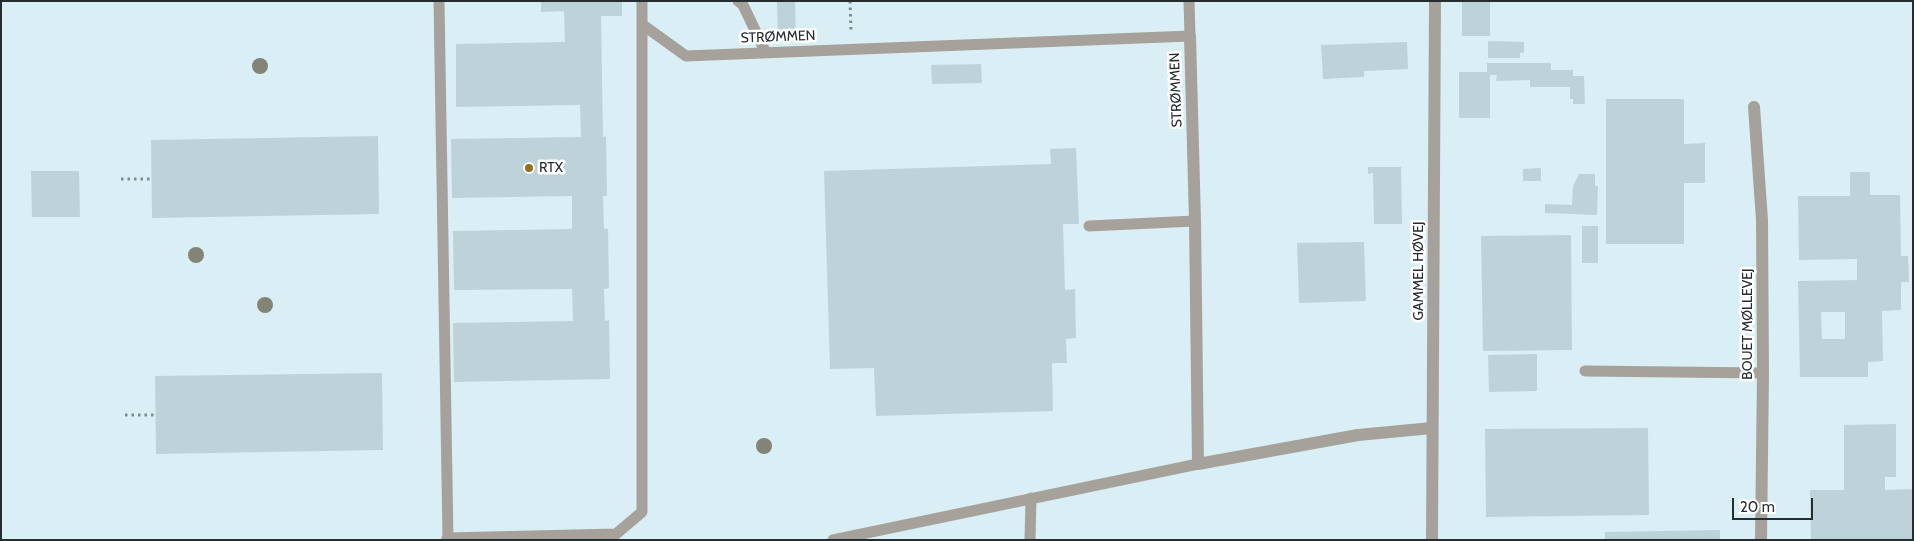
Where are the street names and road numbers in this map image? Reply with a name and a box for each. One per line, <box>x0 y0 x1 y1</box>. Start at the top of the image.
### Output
street label: STRØMMEN <box>740 27 816 47</box>
street label: STRØMMEN <box>1166 52 1186 128</box>
street label: GAMMEL HØVEJ <box>1411 222 1427 320</box>
street label: BOUET MØLLEVEJ <box>1740 268 1756 380</box>

